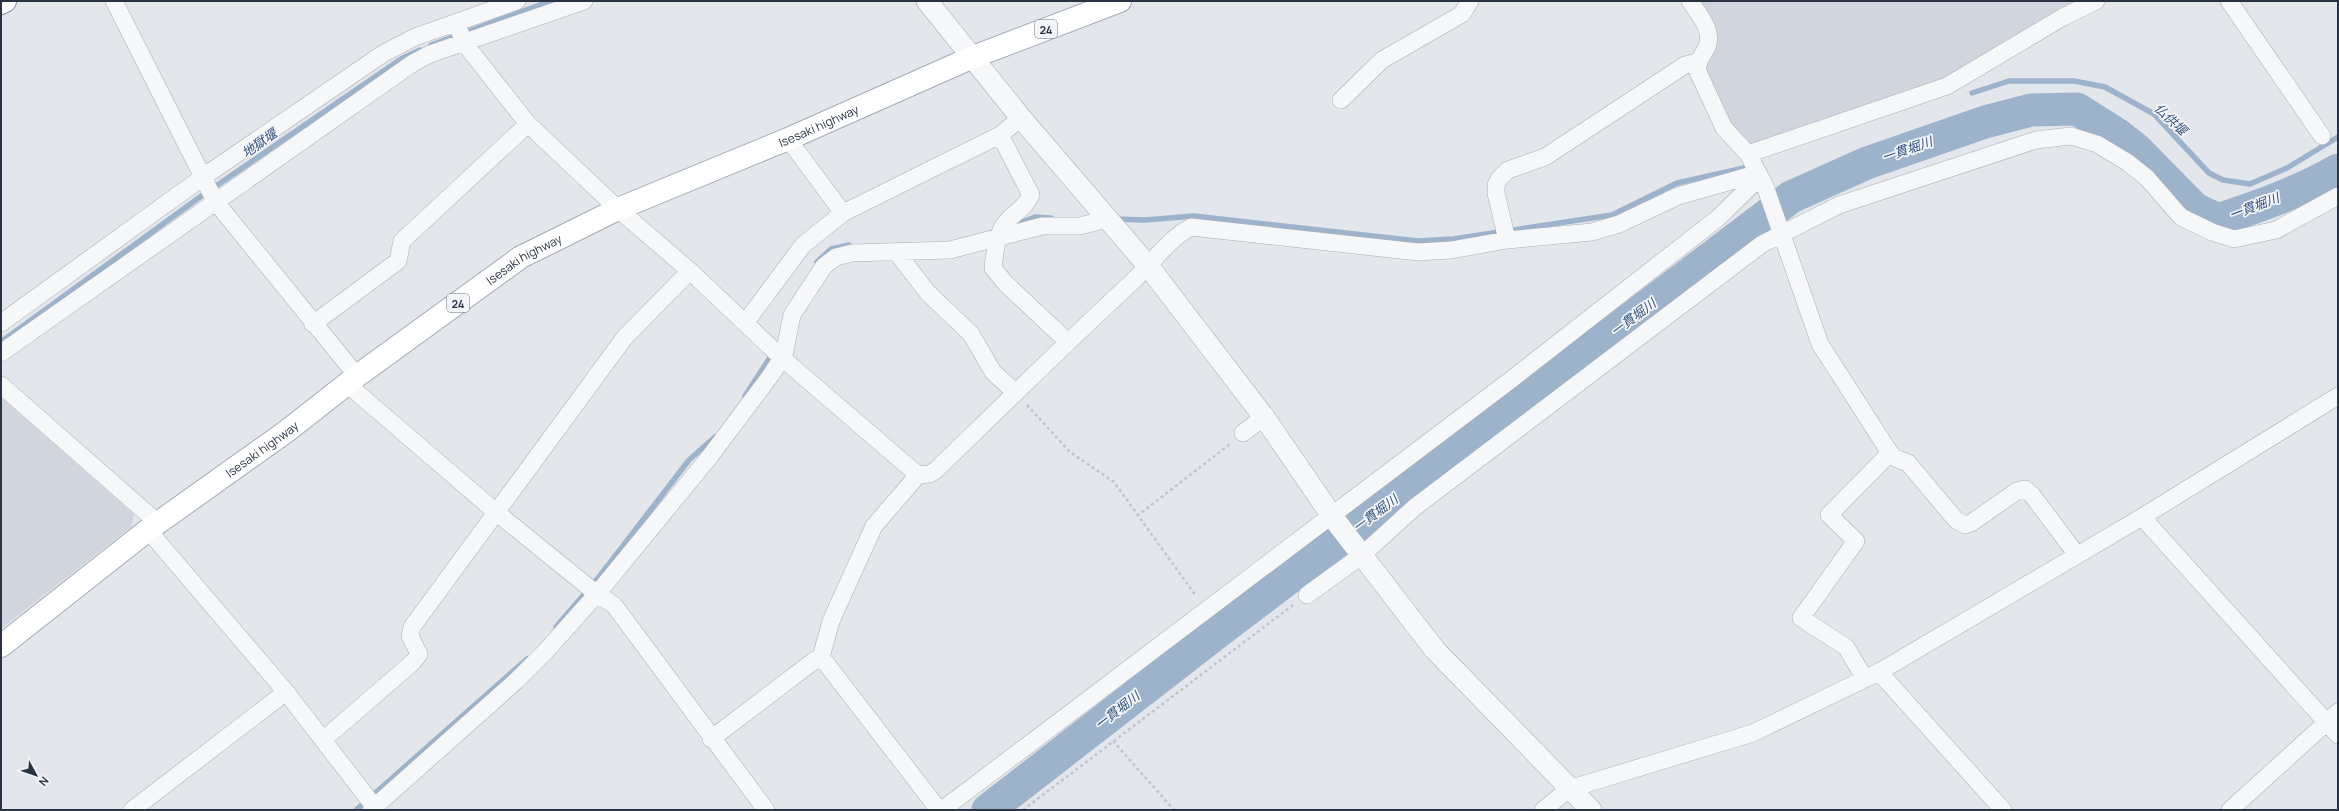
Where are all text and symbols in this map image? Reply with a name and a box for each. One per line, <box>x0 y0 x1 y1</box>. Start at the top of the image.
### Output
road number: 24 <box>1035 20 1057 38</box>
water label: 仏供堰 <box>2151 99 2193 140</box>
street label: Isesaki highway <box>776 100 862 151</box>
water label: 地獄堰 <box>238 123 282 162</box>
water label: 一貫堀川 <box>1879 131 1936 166</box>
water label: 一貫堀川 <box>2226 188 2283 224</box>
street label: Isesaki highway <box>482 229 565 288</box>
water label: 一貫堀川 <box>1607 293 1661 340</box>
road number: 24 <box>447 294 469 312</box>
street label: Isesaki highway <box>222 416 302 481</box>
water label: 一貫堀川 <box>1349 489 1403 536</box>
water label: 一貫堀川 <box>1091 686 1145 733</box>
north arrow <box>16 755 56 795</box>
text: N <box>36 774 52 790</box>

